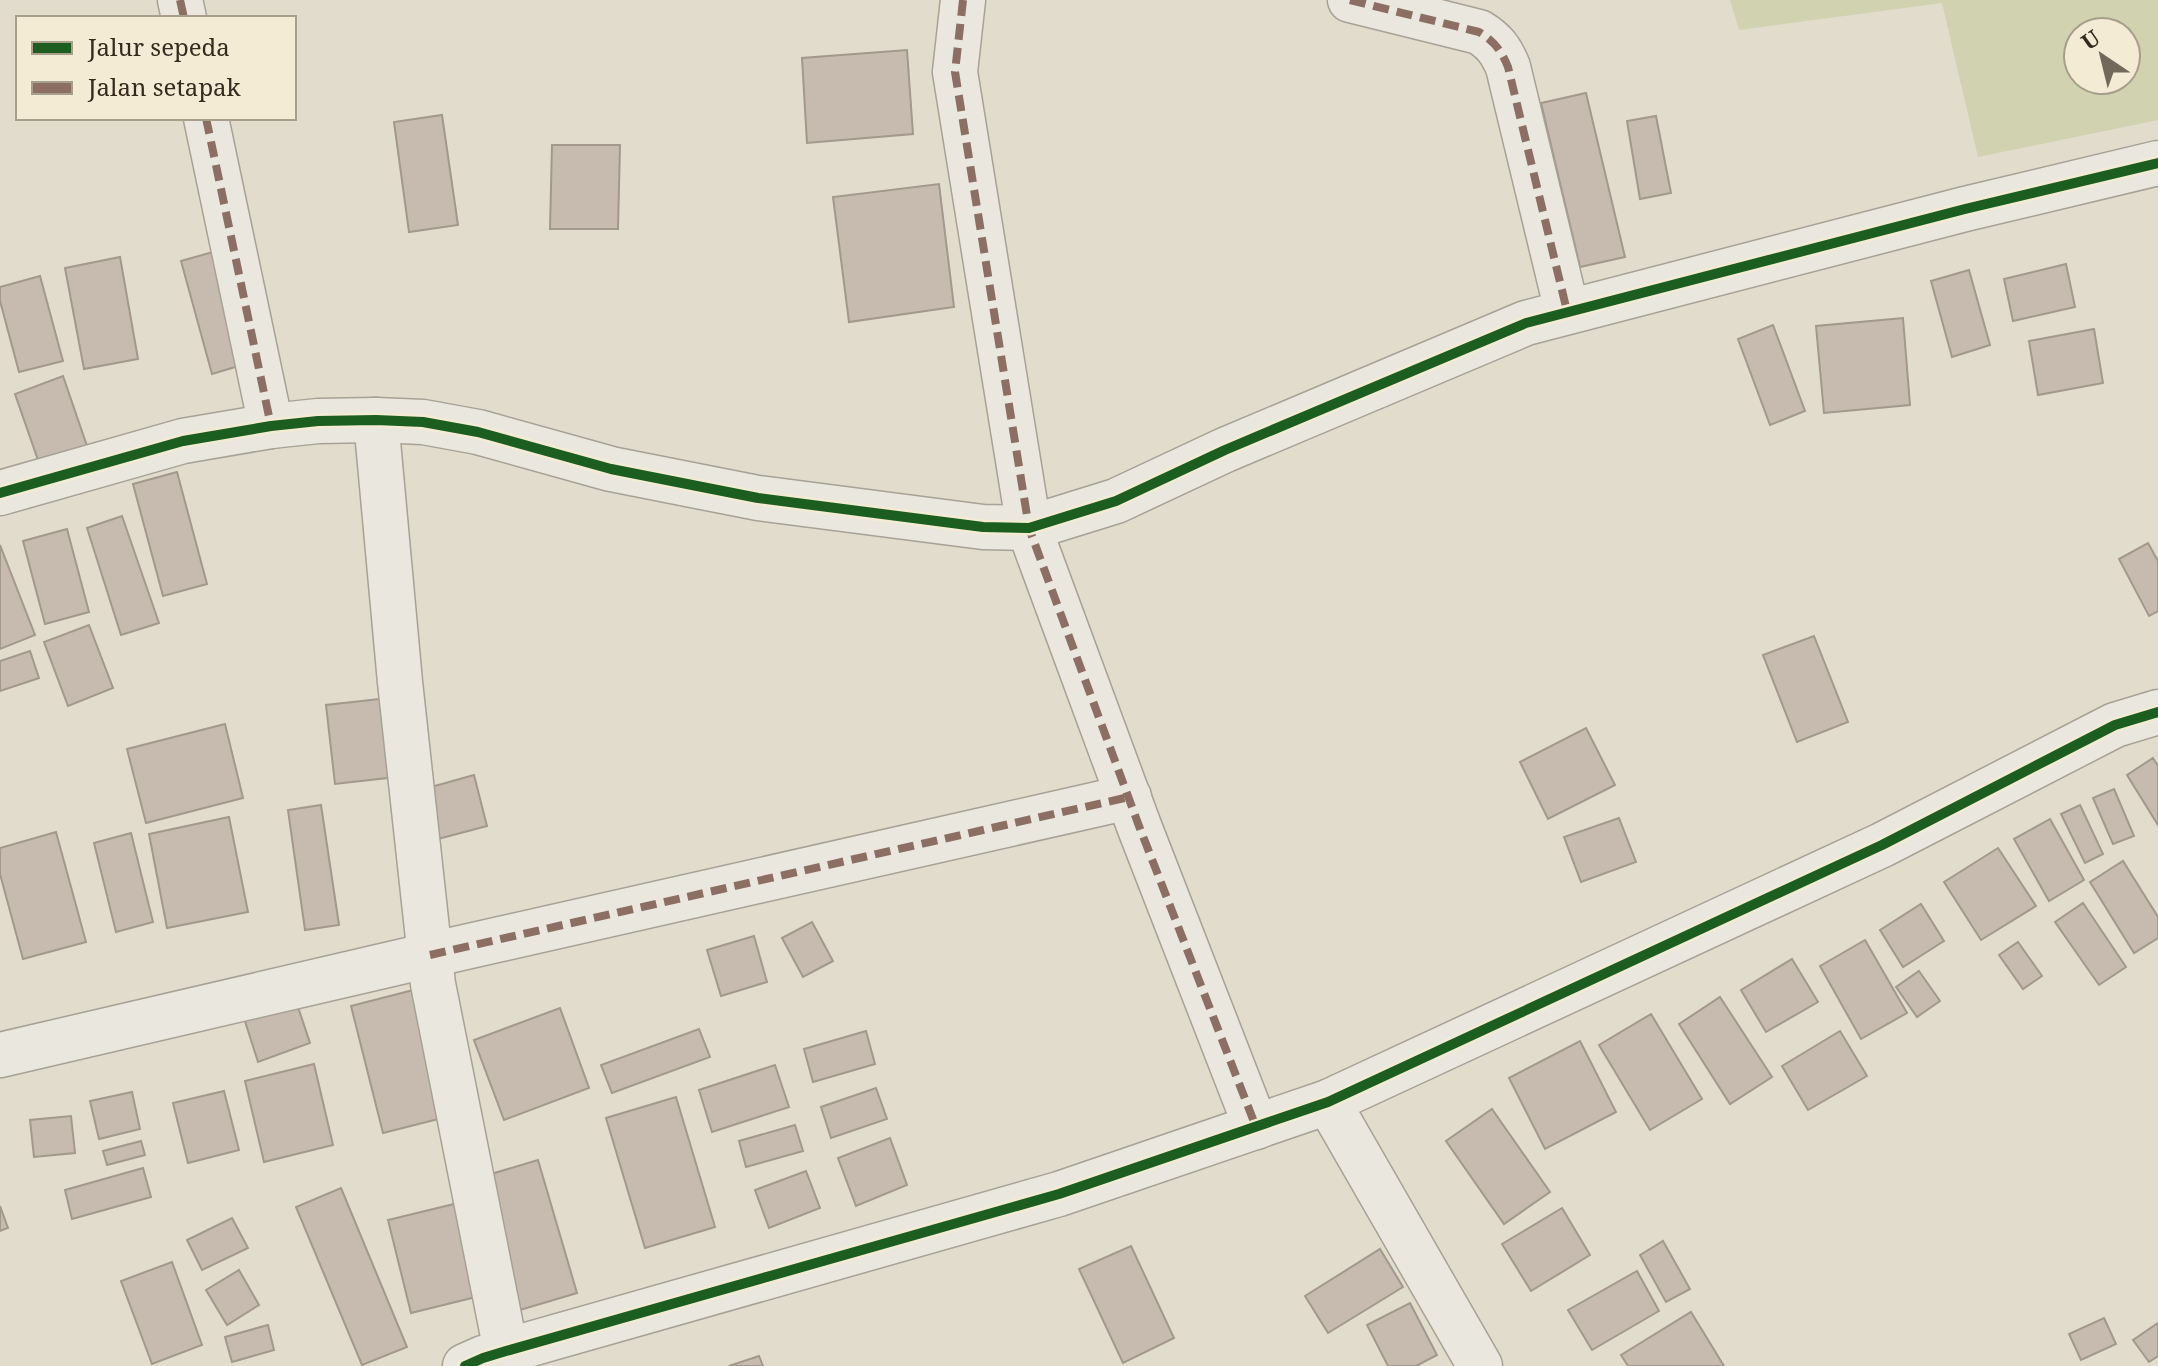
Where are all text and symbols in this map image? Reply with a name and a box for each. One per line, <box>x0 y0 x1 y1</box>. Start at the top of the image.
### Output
legend <box>16 16 296 120</box>
north arrow <box>2062 16 2142 96</box>
text: U <box>2075 21 2106 56</box>
text: Jalur sepeda <box>87 30 230 63</box>
text: Jalan setapak <box>87 70 242 103</box>

